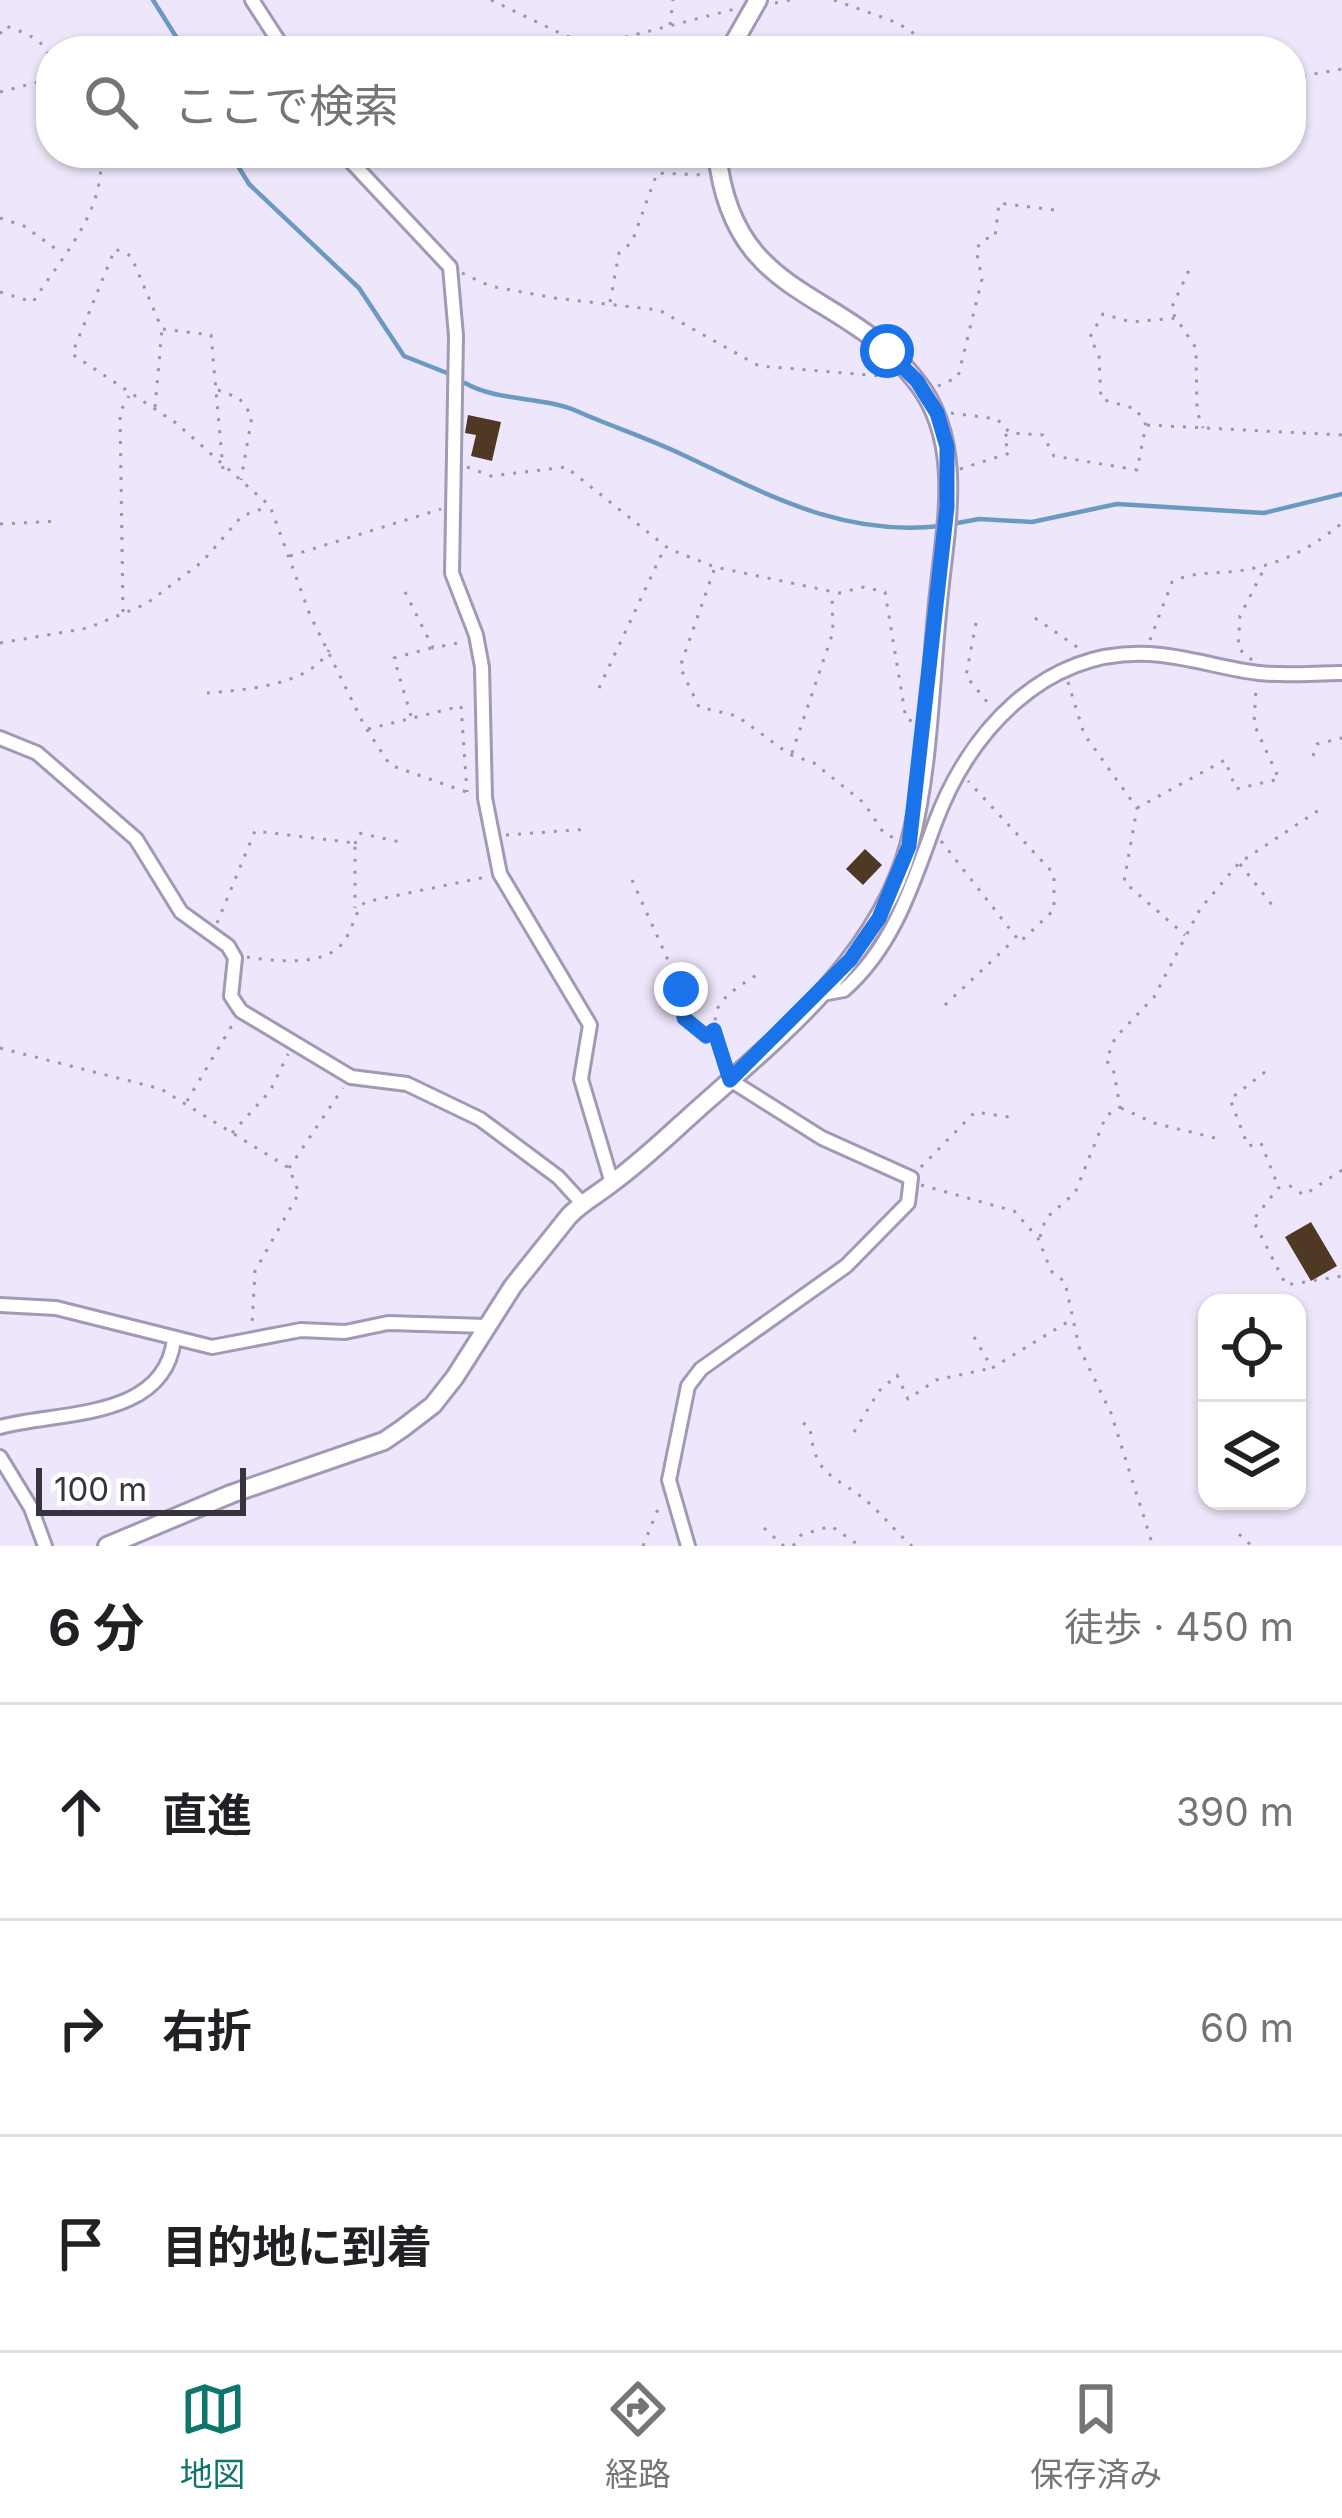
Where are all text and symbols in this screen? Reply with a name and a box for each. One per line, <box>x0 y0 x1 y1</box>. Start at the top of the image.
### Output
search box <box>36 36 1306 168</box>
icon: search <box>78 69 144 135</box>
text: ここで検索 <box>174 78 399 133</box>
route start <box>860 324 914 378</box>
route end <box>654 962 708 1016</box>
map controls <box>1198 1294 1306 1510</box>
button: locate <box>1198 1294 1306 1402</box>
button: layers <box>1198 1402 1306 1510</box>
scale bar <box>36 1462 246 1515</box>
text: 100 m <box>54 1469 147 1509</box>
text: 6 分 <box>48 1597 144 1658</box>
text: 徒歩 · 450 m <box>1064 1603 1294 1650</box>
icon: ahead <box>48 1779 114 1845</box>
text: 直進 <box>162 1787 252 1842</box>
text: 390 m <box>1176 1788 1294 1835</box>
icon: right <box>48 1995 114 2061</box>
text: 右折 <box>162 2003 252 2058</box>
text: 60 m <box>1200 2004 1294 2051</box>
icon: arrive <box>48 2211 114 2277</box>
text: 目的地に到着 <box>162 2219 432 2274</box>
tab: 地図 <box>180 2376 246 2496</box>
tab: 経路 <box>605 2376 671 2496</box>
tab: 保存済み <box>1030 2376 1162 2496</box>

